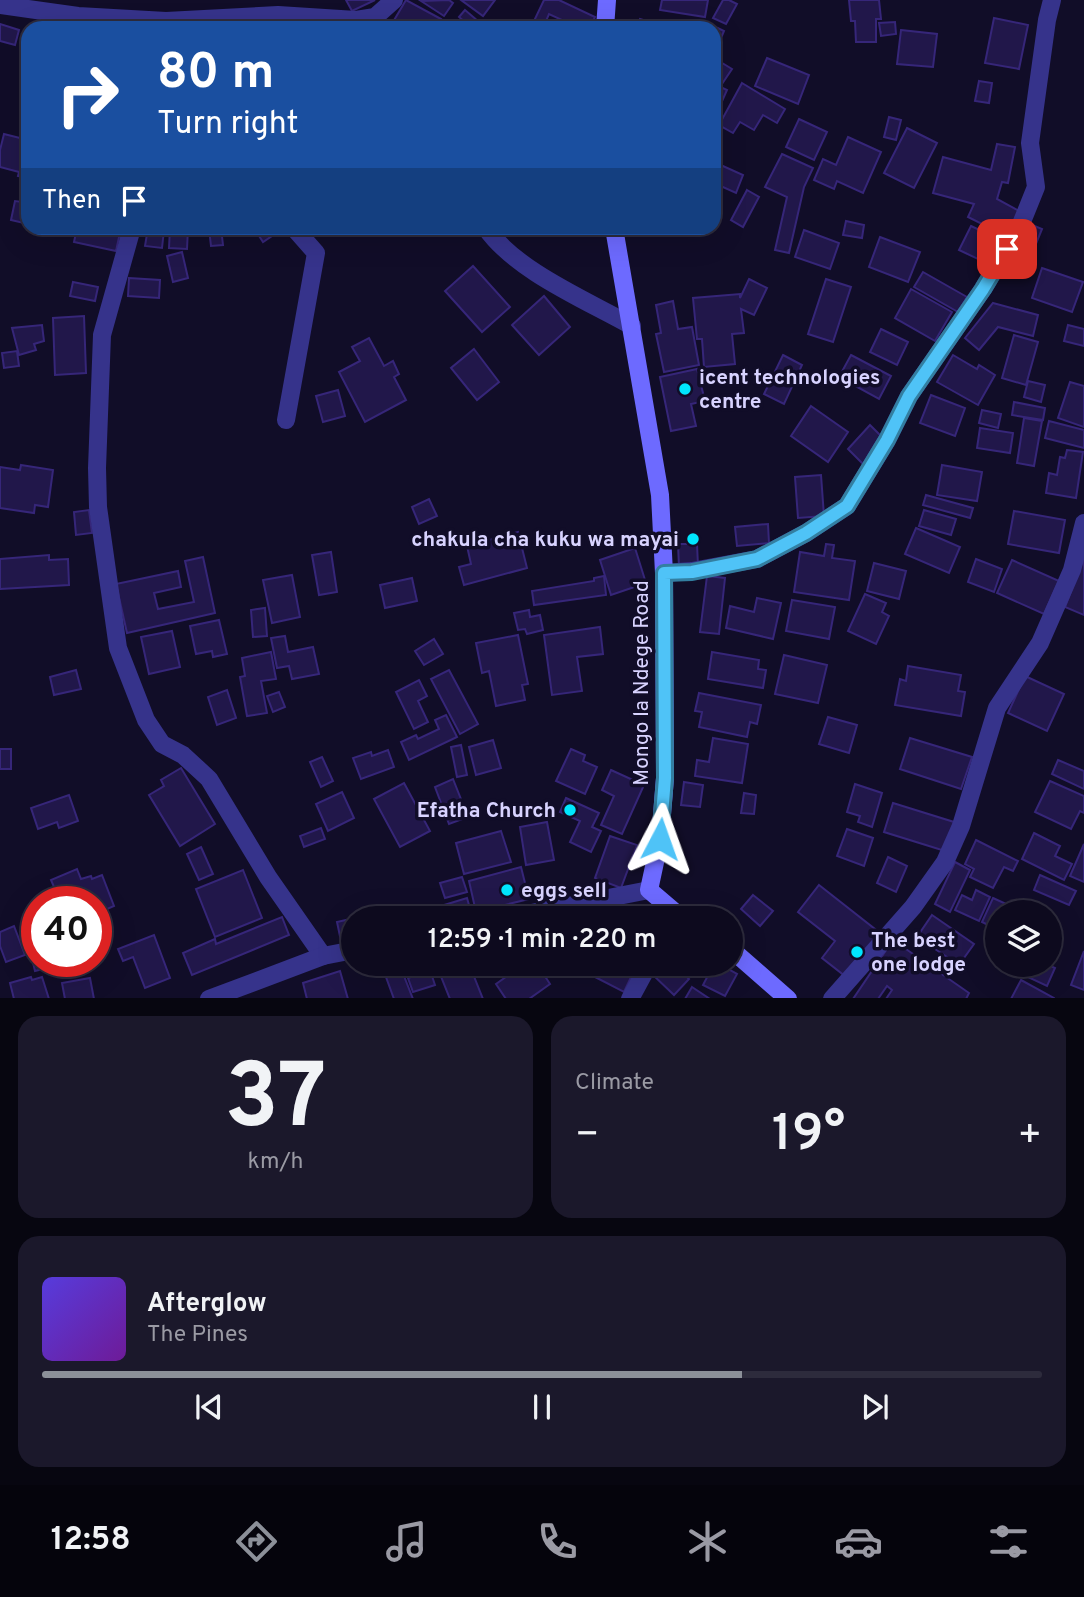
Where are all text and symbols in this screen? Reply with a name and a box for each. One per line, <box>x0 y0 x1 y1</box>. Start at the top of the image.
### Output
text: 80 m <box>157 44 274 106</box>
icon: right <box>42 49 133 140</box>
text: Turn right <box>157 105 299 145</box>
icon: arrive <box>115 182 153 220</box>
text: Then <box>42 185 101 218</box>
pin <box>977 219 1037 279</box>
icon: arrive <box>988 230 1026 268</box>
place label: icent technologies centre <box>699 365 880 416</box>
marker: icent technologies centre <box>677 381 693 397</box>
place label: chakula cha kuku wa mayai <box>411 527 679 554</box>
marker: chakula cha kuku wa mayai <box>685 531 701 547</box>
street label: Mongo la Ndege Road <box>629 580 656 786</box>
place label: Efatha Church <box>417 798 556 825</box>
marker: Efatha Church <box>562 802 578 818</box>
position arrow <box>623 802 697 876</box>
place label: eggs sell <box>521 878 607 905</box>
marker: eggs sell <box>499 882 515 898</box>
speed limit sign: 40 <box>21 886 112 977</box>
map controls <box>985 900 1062 977</box>
button: layers <box>985 900 1062 977</box>
text: 12:59 · 1 min · 220 m <box>428 924 656 957</box>
place label: The best one lodge <box>871 928 966 979</box>
marker: The best one lodge <box>849 944 865 960</box>
text: 37 <box>225 1045 326 1160</box>
text: Climate <box>575 1069 654 1098</box>
text: 19° <box>772 1103 845 1169</box>
text: − <box>575 1112 600 1161</box>
text: + <box>1017 1112 1042 1161</box>
text: km/h <box>248 1148 303 1177</box>
text: Afterglow <box>147 1288 267 1321</box>
text: The Pines <box>147 1321 248 1350</box>
icon: previous <box>190 1388 228 1426</box>
icon: pause <box>523 1388 561 1426</box>
icon: next <box>856 1388 894 1426</box>
icon: directions <box>232 1517 281 1566</box>
icon: music <box>382 1517 431 1566</box>
icon: phone <box>533 1517 582 1566</box>
icon: climate <box>683 1517 732 1566</box>
icon: car <box>834 1517 883 1566</box>
icon: filters <box>984 1517 1033 1566</box>
text: 12:58 <box>51 1521 131 1561</box>

